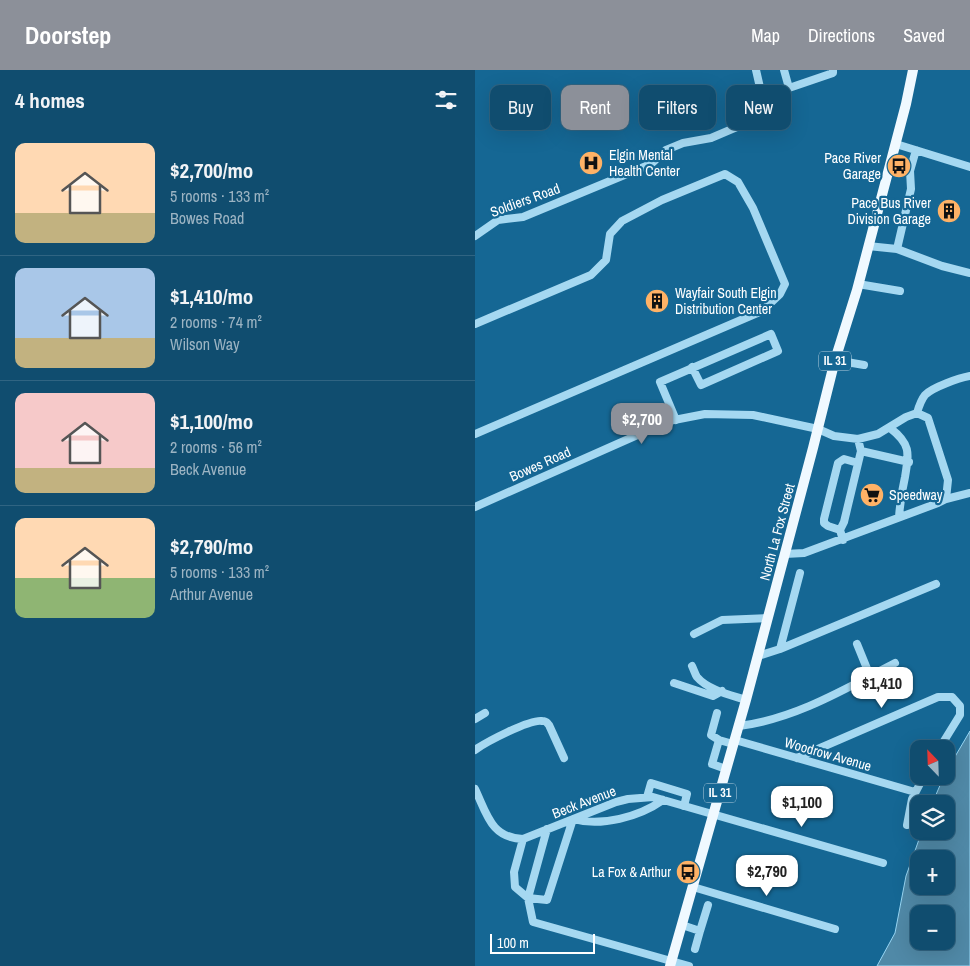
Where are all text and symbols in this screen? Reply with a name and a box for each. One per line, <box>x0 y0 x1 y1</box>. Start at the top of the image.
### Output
text: Doorstep <box>25 19 111 51</box>
text: Map <box>751 23 780 48</box>
text: Directions <box>808 23 875 48</box>
text: Saved <box>903 23 945 48</box>
chip: Buy <box>490 85 551 130</box>
chip: Rent <box>561 85 629 130</box>
chip: Filters <box>639 85 716 130</box>
chip: New <box>726 85 791 130</box>
text: 4 homes <box>15 86 85 115</box>
icon: filters <box>432 86 460 114</box>
place label: Elgin Mental Health Center <box>609 146 680 180</box>
place label: Pace River Garage <box>824 149 881 183</box>
hospital icon: Elgin Mental Health Center <box>578 150 604 176</box>
bus stop icon: Pace River Garage <box>886 153 912 179</box>
text: $2,700/mo <box>170 156 253 185</box>
icon: home <box>55 163 115 223</box>
street label: Soldiers Road <box>488 179 562 221</box>
text: 5 rooms · 133 m² <box>170 185 269 207</box>
place label: Pace Bus River Division Garage <box>847 194 931 228</box>
building icon: Pace Bus River Division Garage <box>936 198 962 224</box>
text: Bowes Road <box>170 207 244 229</box>
text: $1,410/mo <box>170 282 253 311</box>
place label: Wayfair South Elgin Distribution Center <box>675 284 777 318</box>
icon: home <box>55 288 115 348</box>
building icon: Wayfair South Elgin Distribution Center <box>644 288 670 314</box>
text: 2 rooms · 74 m² <box>170 311 262 333</box>
text: Wilson Way <box>170 333 240 355</box>
road number: IL 31 <box>819 352 851 370</box>
pin: $2,700 <box>601 402 683 445</box>
text: $1,100/mo <box>170 407 253 436</box>
text: $2,700 <box>622 408 662 430</box>
icon: home <box>55 413 115 473</box>
text: 2 rooms · 56 m² <box>170 436 262 458</box>
street label: Bowes Road <box>507 443 573 485</box>
text: Beck Avenue <box>170 458 246 480</box>
street label: North La Fox Street <box>755 482 799 582</box>
supermarket icon: Speedway <box>859 482 885 508</box>
place label: Speedway <box>889 486 943 504</box>
text: $2,790/mo <box>170 532 253 561</box>
icon: home <box>55 538 115 598</box>
text: 5 rooms · 133 m² <box>170 561 269 583</box>
text: Arthur Avenue <box>170 583 253 605</box>
pin: $1,410 <box>841 666 923 709</box>
text: $1,410 <box>862 672 902 694</box>
street label: Woodrow Avenue <box>782 733 874 775</box>
north arrow <box>910 740 955 785</box>
map controls <box>910 740 955 950</box>
street label: Beck Avenue <box>550 782 618 822</box>
road number: IL 31 <box>704 784 736 802</box>
pin: $1,100 <box>761 786 843 828</box>
text: $1,100 <box>782 791 822 813</box>
button: layers <box>910 795 955 840</box>
button: + <box>910 850 955 895</box>
pin: $2,790 <box>726 854 808 897</box>
bus stop icon: La Fox & Arthur <box>675 859 701 885</box>
text: $2,790 <box>747 860 787 882</box>
place label: La Fox & Arthur <box>592 863 671 881</box>
button: − <box>910 905 955 950</box>
scale bar <box>490 931 595 954</box>
text: 100 m <box>497 934 529 952</box>

